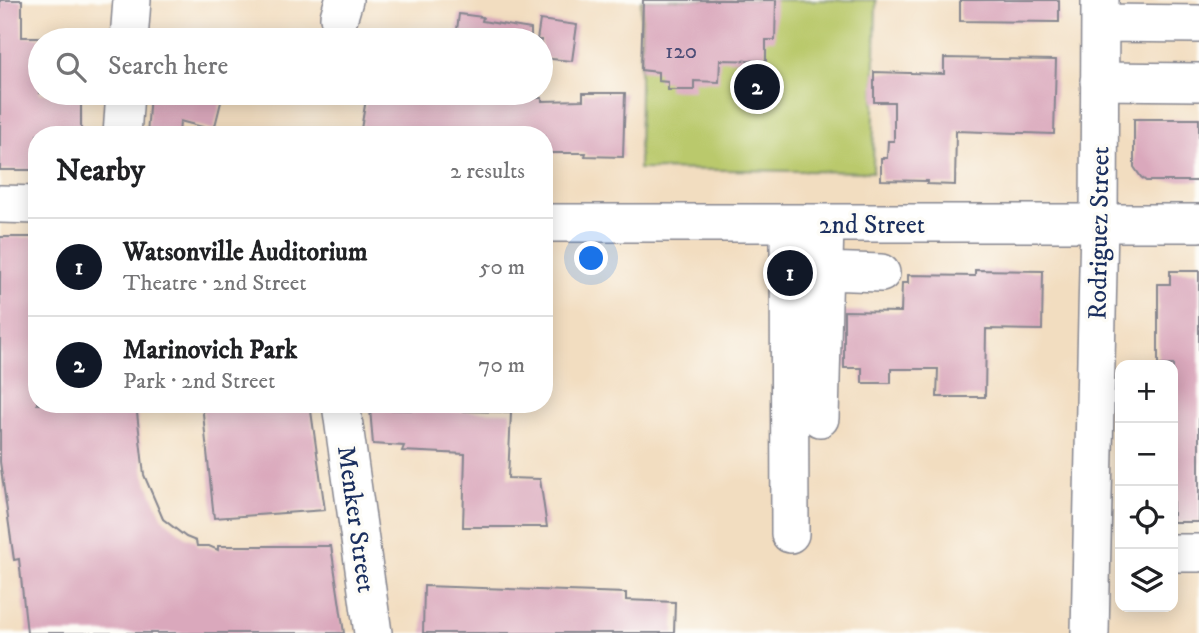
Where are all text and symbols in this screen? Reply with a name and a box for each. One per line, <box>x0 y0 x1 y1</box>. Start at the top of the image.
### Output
search box <box>28 28 553 105</box>
house number: 120 <box>665 37 697 66</box>
icon: search <box>52 48 90 86</box>
text: Search here <box>108 50 228 83</box>
pin: 2 <box>734 61 780 113</box>
street label: Rodriguez Street <box>1081 146 1118 320</box>
text: Nearby <box>56 153 145 190</box>
text: 2 results <box>450 157 525 186</box>
street label: 2nd Street <box>819 209 925 242</box>
text: Watsonville Auditorium <box>123 236 367 269</box>
your location <box>574 241 608 275</box>
pin: 1 <box>767 247 813 299</box>
text: 1 <box>75 253 83 282</box>
text: 50 m <box>479 253 525 282</box>
text: Theatre · 2nd Street <box>123 269 307 298</box>
text: Marinovich Park <box>123 334 297 367</box>
text: 2 <box>73 351 85 380</box>
text: 70 m <box>478 351 525 380</box>
map controls <box>1115 360 1178 612</box>
button: + <box>1115 360 1178 423</box>
text: Park · 2nd Street <box>123 367 275 396</box>
button: − <box>1115 423 1178 486</box>
street label: Menker Street <box>329 444 382 595</box>
button: locate <box>1115 486 1178 549</box>
button: layers <box>1115 549 1178 612</box>

